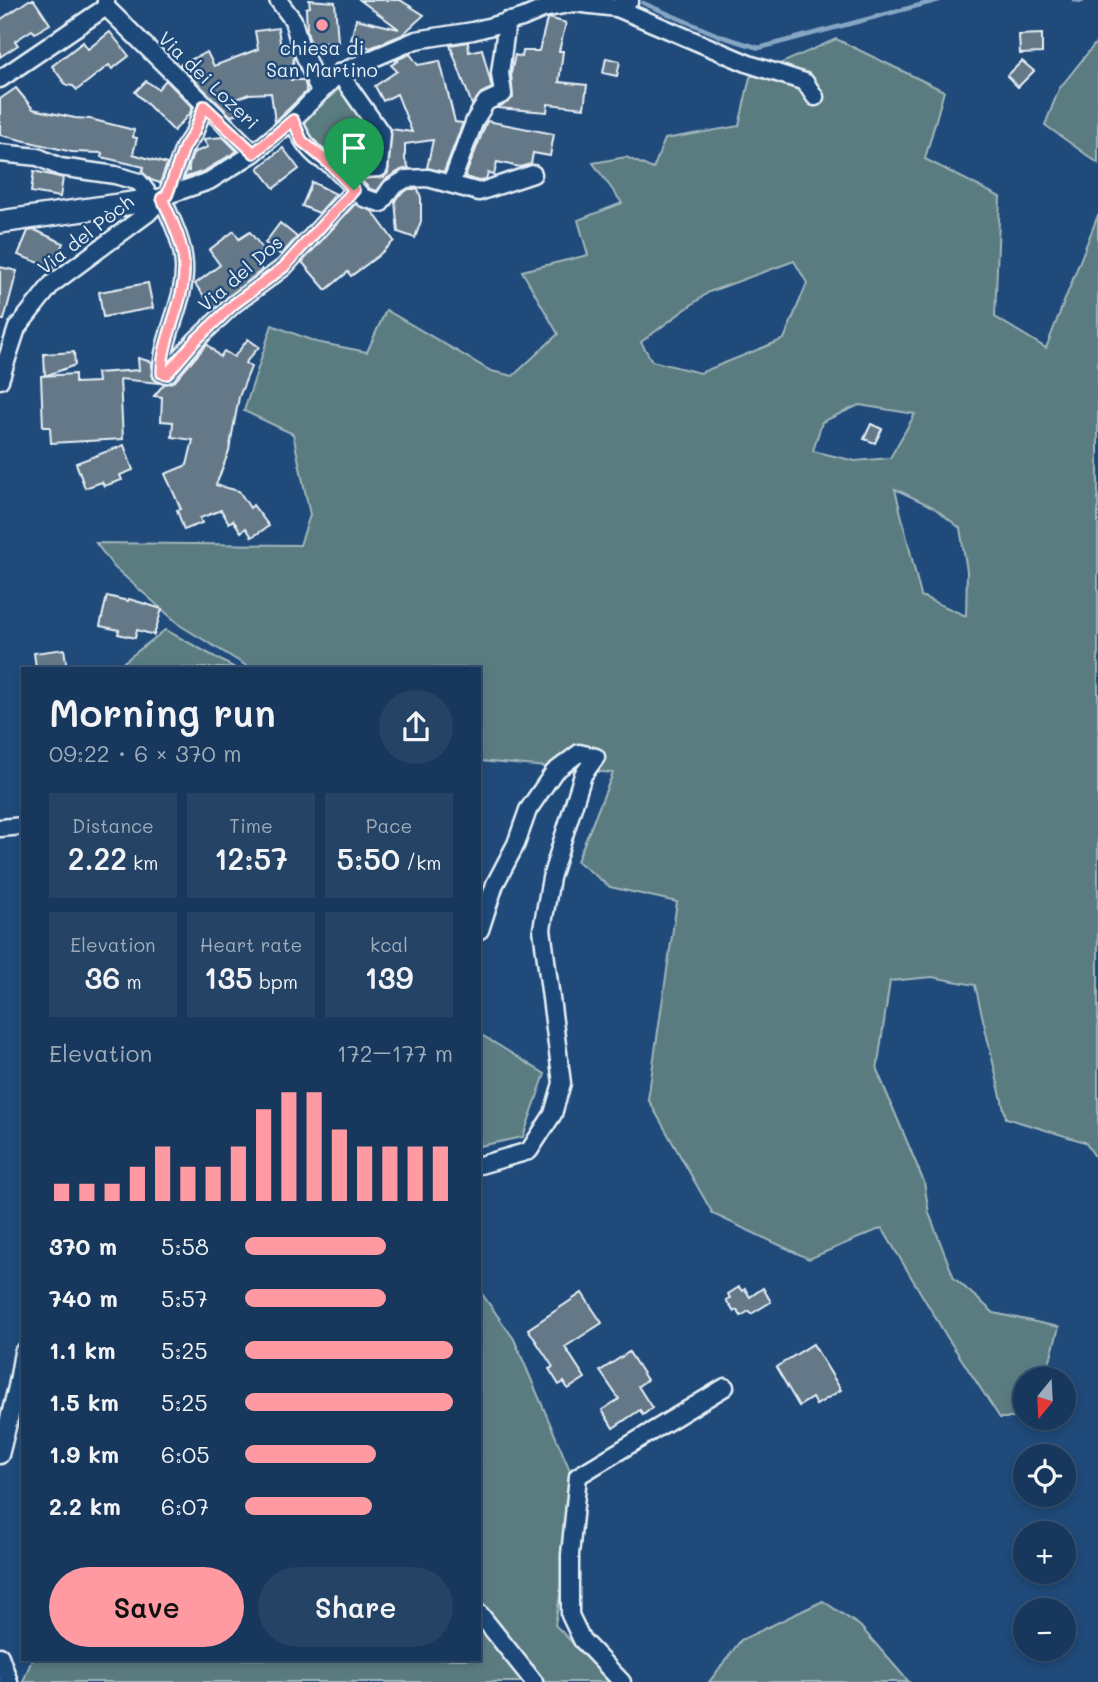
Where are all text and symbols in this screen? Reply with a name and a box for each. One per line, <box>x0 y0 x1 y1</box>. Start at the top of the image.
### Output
marker: chiesa di San Martino <box>314 17 330 33</box>
street label: Via dei Lozeri <box>153 26 265 134</box>
place label: chiesa di San Martino <box>266 35 378 82</box>
pin <box>324 118 384 190</box>
icon: arrive <box>335 129 373 167</box>
street label: Via del Pòch <box>32 189 138 279</box>
street label: Via del Dos <box>192 229 288 317</box>
text: Morning run <box>49 687 276 737</box>
button: share <box>379 690 453 764</box>
text: 09:22 · 6 × 370 m <box>49 738 241 768</box>
text: Distance <box>72 813 154 838</box>
text: Time <box>229 813 273 838</box>
text: Pace <box>366 813 412 838</box>
text: 2.22 <box>68 838 127 878</box>
text: 12:57 <box>214 838 288 878</box>
text: 5:50 <box>337 838 400 878</box>
text: km <box>127 850 158 875</box>
text: /km <box>400 850 441 875</box>
text: Elevation <box>70 932 156 957</box>
text: Heart rate <box>200 932 302 957</box>
text: kcal <box>370 932 408 957</box>
text: 36 <box>84 957 120 997</box>
text: 135 <box>204 957 253 997</box>
text: 139 <box>364 957 414 997</box>
text: m <box>120 969 142 994</box>
text: bpm <box>253 969 298 994</box>
text: Elevation <box>49 1038 152 1068</box>
text: 172–177 m <box>337 1038 453 1068</box>
text: 370 m <box>49 1231 117 1261</box>
text: 5:58 <box>161 1231 209 1261</box>
text: 740 m <box>49 1283 118 1313</box>
text: 5:57 <box>161 1283 208 1313</box>
text: 1.1 km <box>49 1335 115 1365</box>
text: 5:25 <box>161 1335 208 1365</box>
north arrow <box>1013 1367 1076 1430</box>
map controls <box>1013 1367 1076 1661</box>
text: 1.5 km <box>49 1387 119 1417</box>
text: 5:25 <box>161 1387 208 1417</box>
text: 1.9 km <box>49 1439 119 1469</box>
text: 6:05 <box>161 1439 210 1469</box>
button: locate <box>1013 1444 1076 1507</box>
text: 2.2 km <box>49 1491 121 1521</box>
text: 6:07 <box>161 1491 209 1521</box>
button: + <box>1013 1521 1076 1584</box>
button: Save <box>49 1567 244 1647</box>
button: Share <box>258 1567 453 1647</box>
button: − <box>1013 1598 1076 1661</box>

